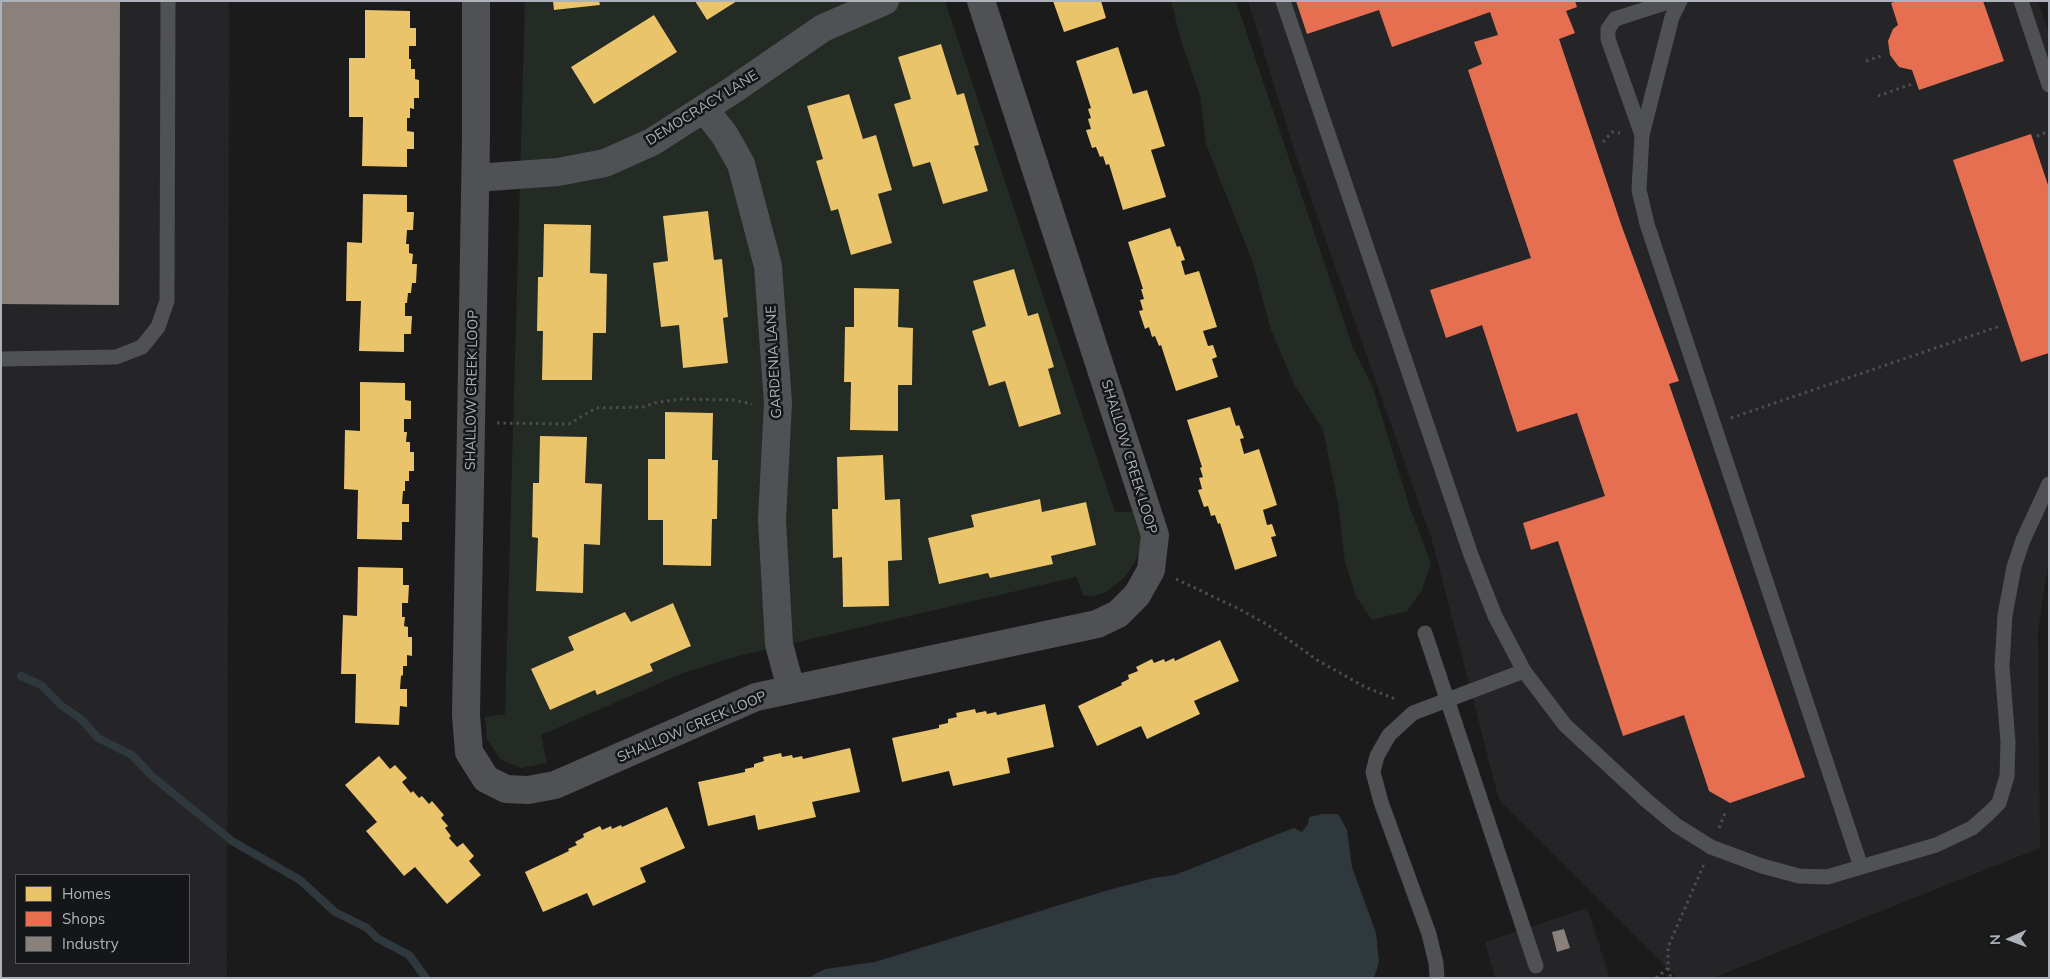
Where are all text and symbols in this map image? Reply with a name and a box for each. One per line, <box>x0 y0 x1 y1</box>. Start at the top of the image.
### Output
street label: DEMOCRACY LANE <box>643 67 761 149</box>
street label: GARDENIA LANE <box>763 305 785 419</box>
street label: SHALLOW CREEK LOOP <box>462 310 482 470</box>
street label: SHALLOW CREEK LOOP <box>1098 378 1160 536</box>
street label: SHALLOW CREEK LOOP <box>615 688 769 766</box>
legend <box>15 874 190 964</box>
text: Homes <box>62 884 111 903</box>
text: Shops <box>62 909 105 928</box>
north arrow <box>1985 914 2035 964</box>
text: Industry <box>62 934 119 953</box>
text: N <box>1986 934 2004 945</box>

